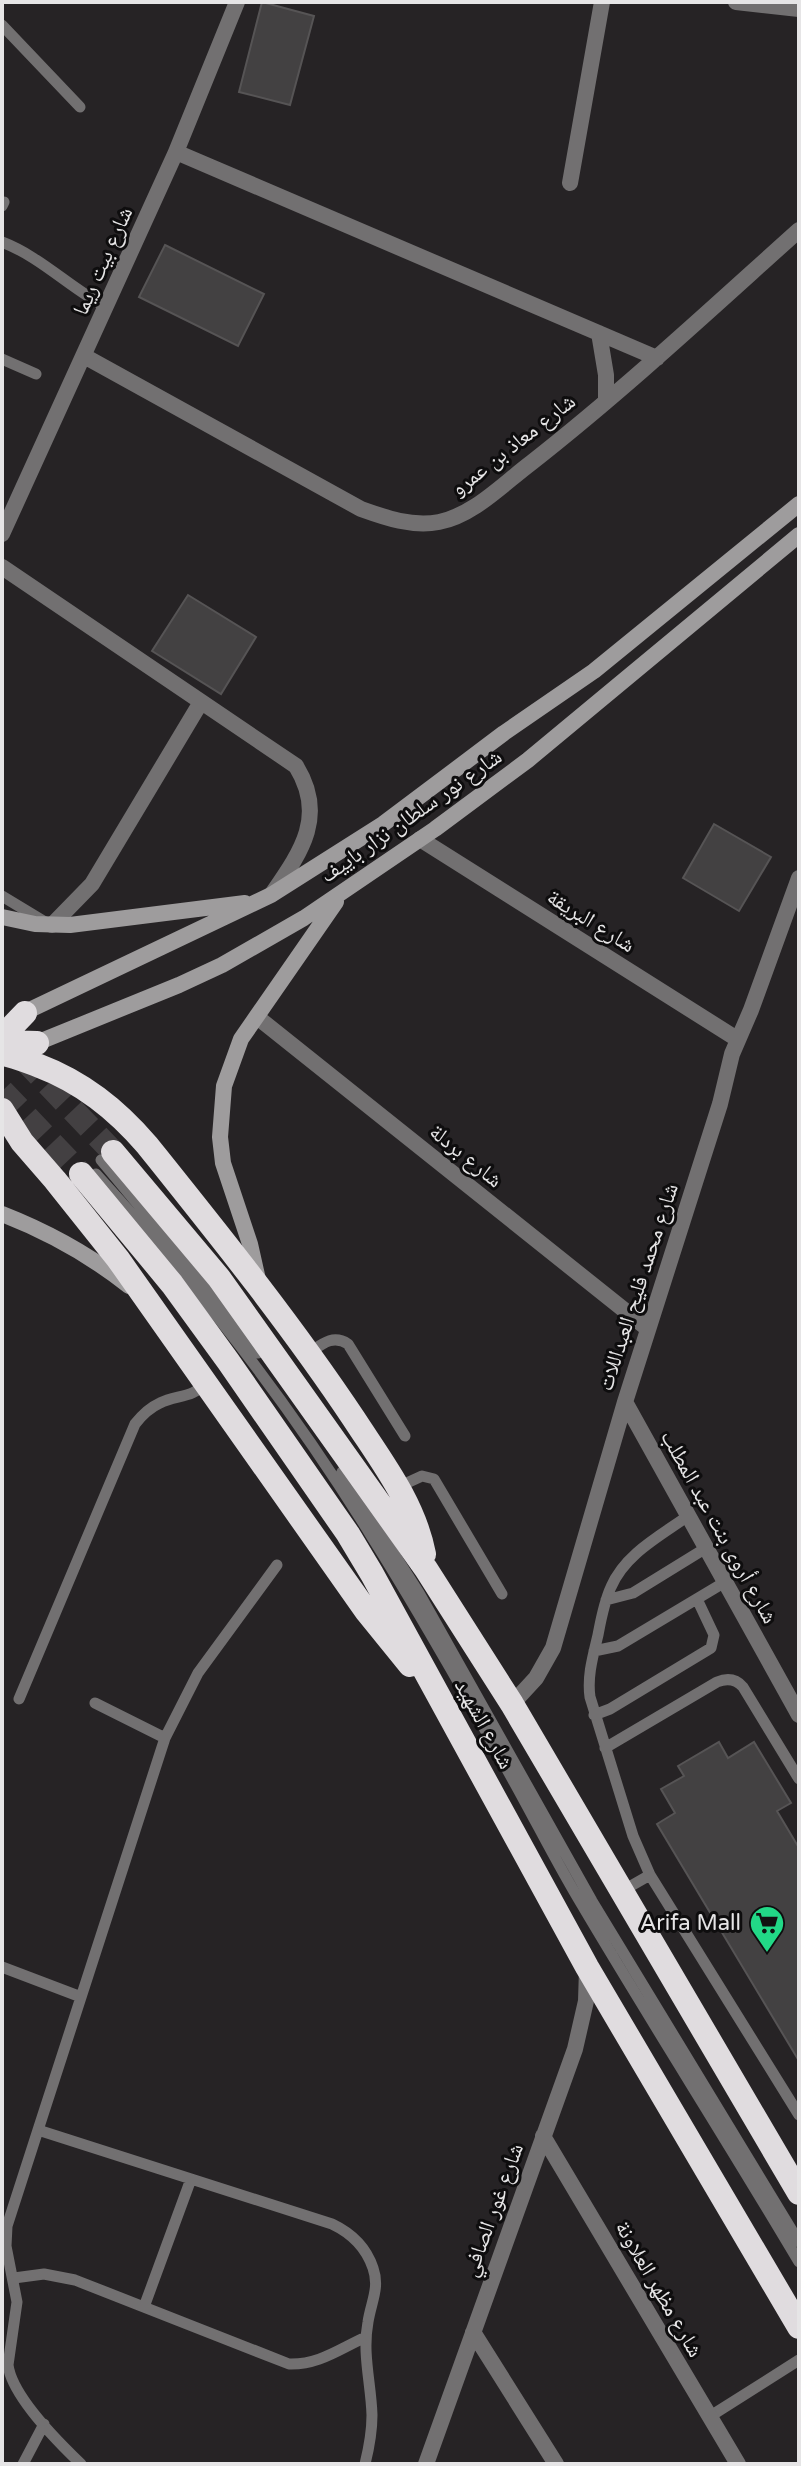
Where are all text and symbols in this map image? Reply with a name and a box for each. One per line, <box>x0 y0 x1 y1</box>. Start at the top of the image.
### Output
street label: شارع بيت ريما <box>68 203 138 319</box>
street label: شارع معاذ بن عمرو <box>445 388 581 502</box>
street label: شارع نور سلطان نزار باييف <box>315 744 507 888</box>
street label: شارع البريقة <box>542 884 640 958</box>
street label: شارع بردلة <box>424 1119 508 1193</box>
street label: شارع محمد فليح العبداللات <box>592 1180 684 1394</box>
street label: شارع أروى بنت عبد المطلب <box>655 1426 784 1628</box>
street label: شارع الشهيد <box>449 1675 519 1773</box>
supermarket icon: Arifa Mall <box>748 1904 786 1954</box>
place label: Arifa Mall <box>640 1910 741 1936</box>
street label: شارع غور الصافي <box>457 2140 533 2282</box>
street label: شارع مظهر العلاونة <box>609 2216 709 2362</box>

